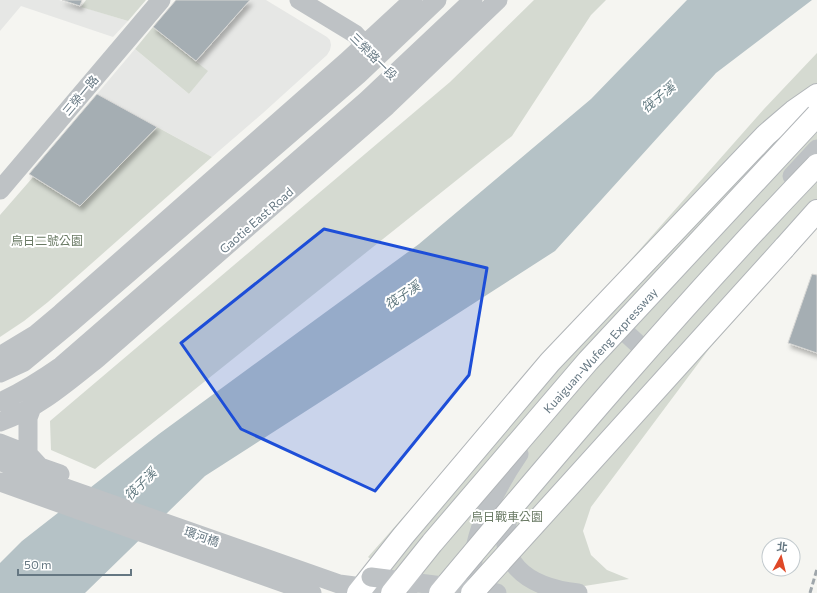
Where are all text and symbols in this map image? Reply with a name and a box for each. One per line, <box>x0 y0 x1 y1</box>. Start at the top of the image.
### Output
street label: 三榮路一段 <box>348 30 400 82</box>
street label: 三榮一路 <box>59 72 101 118</box>
water label: 筏子溪 <box>638 77 680 115</box>
street label: Gaotie East Road <box>216 184 296 256</box>
park label: 烏日二號公園 <box>11 233 83 247</box>
water label: 筏子溪 <box>381 276 424 313</box>
street label: Kuaiguan-Wufeng Expressway <box>540 284 660 416</box>
water label: 筏子溪 <box>121 463 161 503</box>
park label: 烏日戰車公園 <box>471 509 543 523</box>
street label: 環河橋 <box>183 524 221 548</box>
north arrow <box>761 537 801 577</box>
text: 北 <box>776 539 789 554</box>
scale bar <box>18 551 131 577</box>
text: 50 m <box>24 557 52 571</box>

